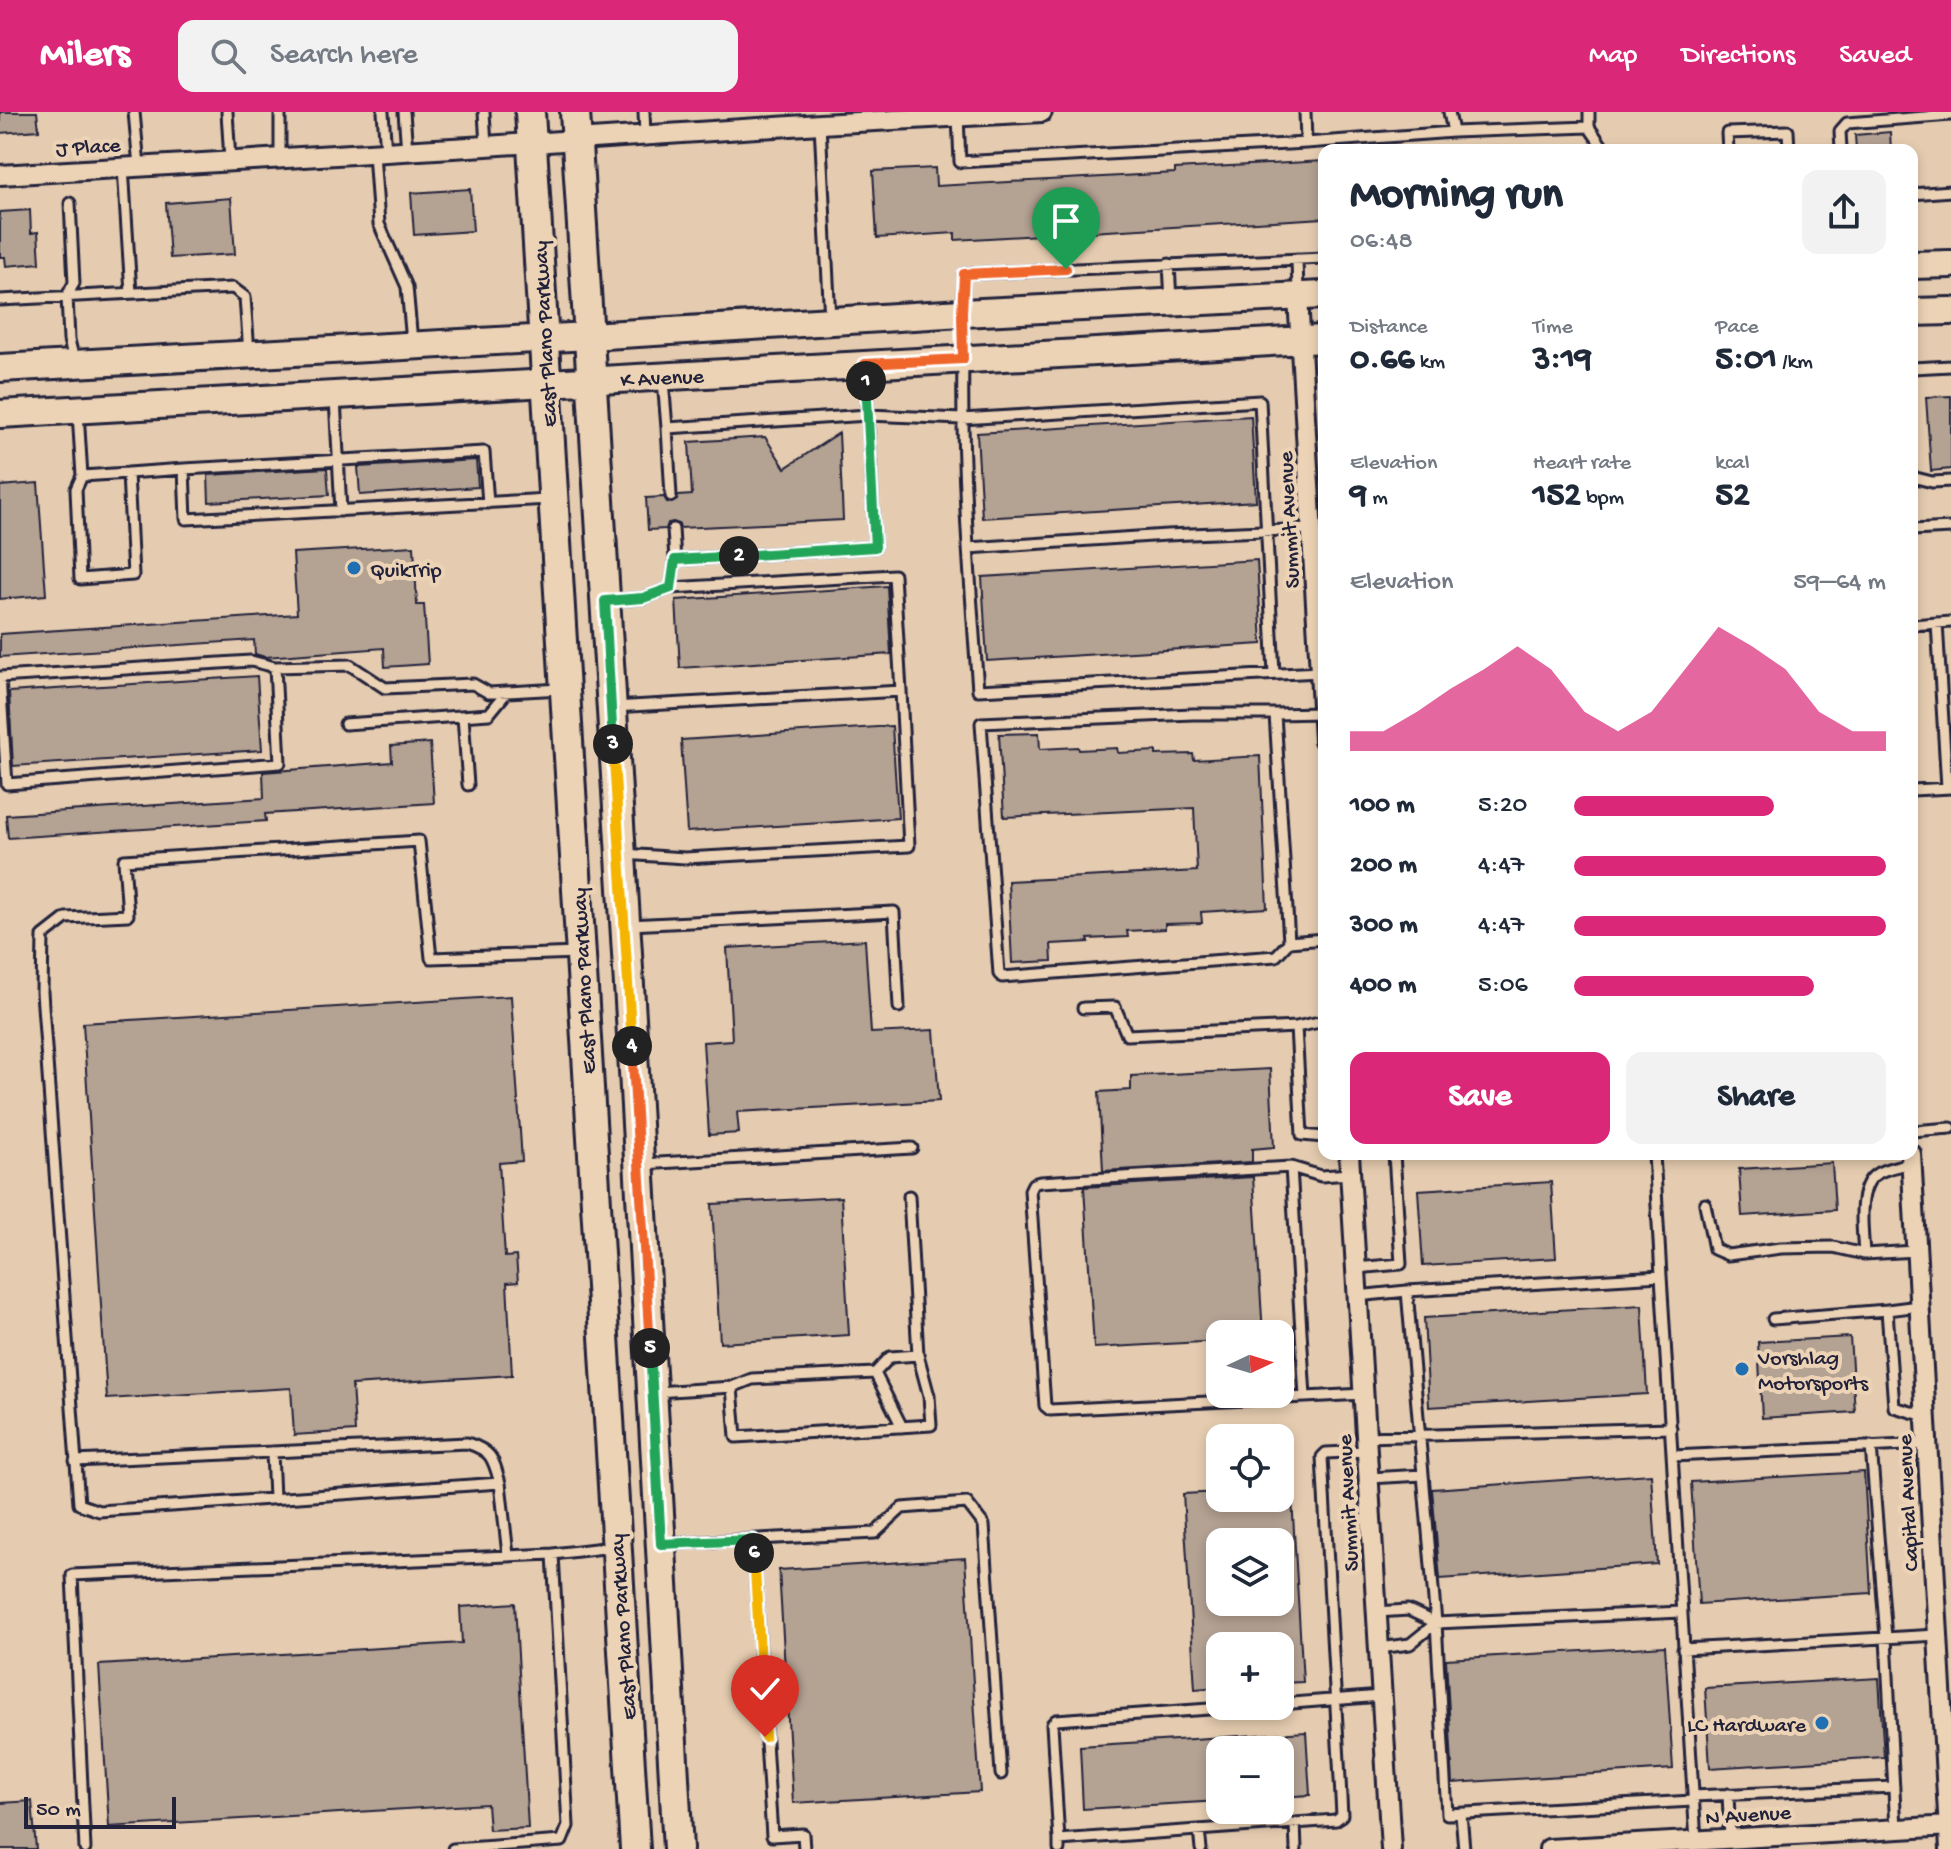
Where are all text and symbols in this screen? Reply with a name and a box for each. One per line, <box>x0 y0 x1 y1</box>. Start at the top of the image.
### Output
search box <box>178 20 738 92</box>
text: Milers <box>40 34 130 78</box>
icon: search <box>206 34 250 78</box>
text: Search here <box>270 39 418 74</box>
text: Map <box>1589 40 1637 73</box>
text: Directions <box>1681 40 1795 73</box>
text: Saved <box>1839 40 1911 73</box>
street label: J Place <box>55 134 122 164</box>
button: share <box>1802 170 1886 254</box>
text: Morning run <box>1350 171 1563 223</box>
pin <box>1032 187 1100 269</box>
icon: arrive <box>1044 199 1088 243</box>
text: 06:48 <box>1350 227 1413 258</box>
street label: East Plano Parkway <box>529 240 565 428</box>
text: Distance <box>1350 315 1428 341</box>
text: Time <box>1533 315 1573 341</box>
text: Pace <box>1715 315 1759 341</box>
text: 0.66 <box>1350 341 1414 381</box>
text: 3:19 <box>1533 341 1592 381</box>
text: 5:01 <box>1715 341 1777 381</box>
text: km <box>1414 350 1445 376</box>
text: /km <box>1777 350 1813 376</box>
pin: 1 <box>846 361 886 401</box>
street label: K Avenue <box>620 365 705 395</box>
text: 1 <box>862 368 870 394</box>
street label: Summit Avenue <box>1274 450 1308 589</box>
text: Elevation <box>1350 451 1437 477</box>
text: Heart rate <box>1533 451 1631 477</box>
text: kcal <box>1715 451 1750 477</box>
text: 9 <box>1350 477 1367 517</box>
text: 152 <box>1533 477 1581 517</box>
text: 52 <box>1715 477 1750 517</box>
text: m <box>1367 486 1388 512</box>
text: bpm <box>1581 486 1624 512</box>
pin: 2 <box>719 536 759 576</box>
text: 2 <box>734 543 744 569</box>
marker: QuikTrip <box>345 559 363 577</box>
place label: QuikTrip <box>370 559 442 585</box>
text: Elevation <box>1350 568 1453 599</box>
text: 59–64 m <box>1793 568 1886 599</box>
pin: 3 <box>593 724 633 764</box>
text: 3 <box>607 731 619 757</box>
text: 100 m <box>1350 791 1415 822</box>
text: 5:20 <box>1478 791 1527 822</box>
text: 200 m <box>1350 851 1417 882</box>
text: 4:47 <box>1478 851 1524 882</box>
street label: East Plano Parkway <box>568 887 604 1075</box>
text: 300 m <box>1350 911 1418 942</box>
text: 4:47 <box>1478 911 1524 942</box>
text: 400 m <box>1350 971 1416 1002</box>
text: 5:06 <box>1478 971 1528 1002</box>
pin: 4 <box>612 1026 652 1066</box>
text: 4 <box>627 1033 637 1059</box>
button: Save <box>1350 1052 1610 1144</box>
button: Share <box>1626 1052 1886 1144</box>
north arrow <box>1206 1320 1294 1408</box>
map controls <box>1206 1320 1294 1824</box>
pin: 5 <box>630 1328 670 1368</box>
text: 5 <box>644 1335 656 1361</box>
place label: Vorshlag Motorsports <box>1757 1347 1869 1398</box>
marker: Vorshlag Motorsports <box>1733 1360 1751 1378</box>
button: locate <box>1206 1424 1294 1512</box>
street label: Summit Avenue <box>1333 1433 1367 1572</box>
street label: Capital Avenue <box>1893 1433 1927 1572</box>
button: layers <box>1206 1528 1294 1616</box>
street label: East Plano Parkway <box>606 1533 644 1721</box>
pin: 6 <box>734 1533 774 1573</box>
text: 6 <box>748 1540 760 1566</box>
button: + <box>1206 1632 1294 1720</box>
pin <box>731 1655 799 1737</box>
icon: check <box>743 1667 787 1711</box>
place label: LC Hardware <box>1687 1714 1807 1740</box>
marker: LC Hardware <box>1813 1714 1831 1732</box>
button: − <box>1206 1736 1294 1824</box>
scale bar <box>24 1793 176 1829</box>
text: 50 m <box>36 1798 81 1824</box>
street label: N Avenue <box>1705 1801 1793 1833</box>

